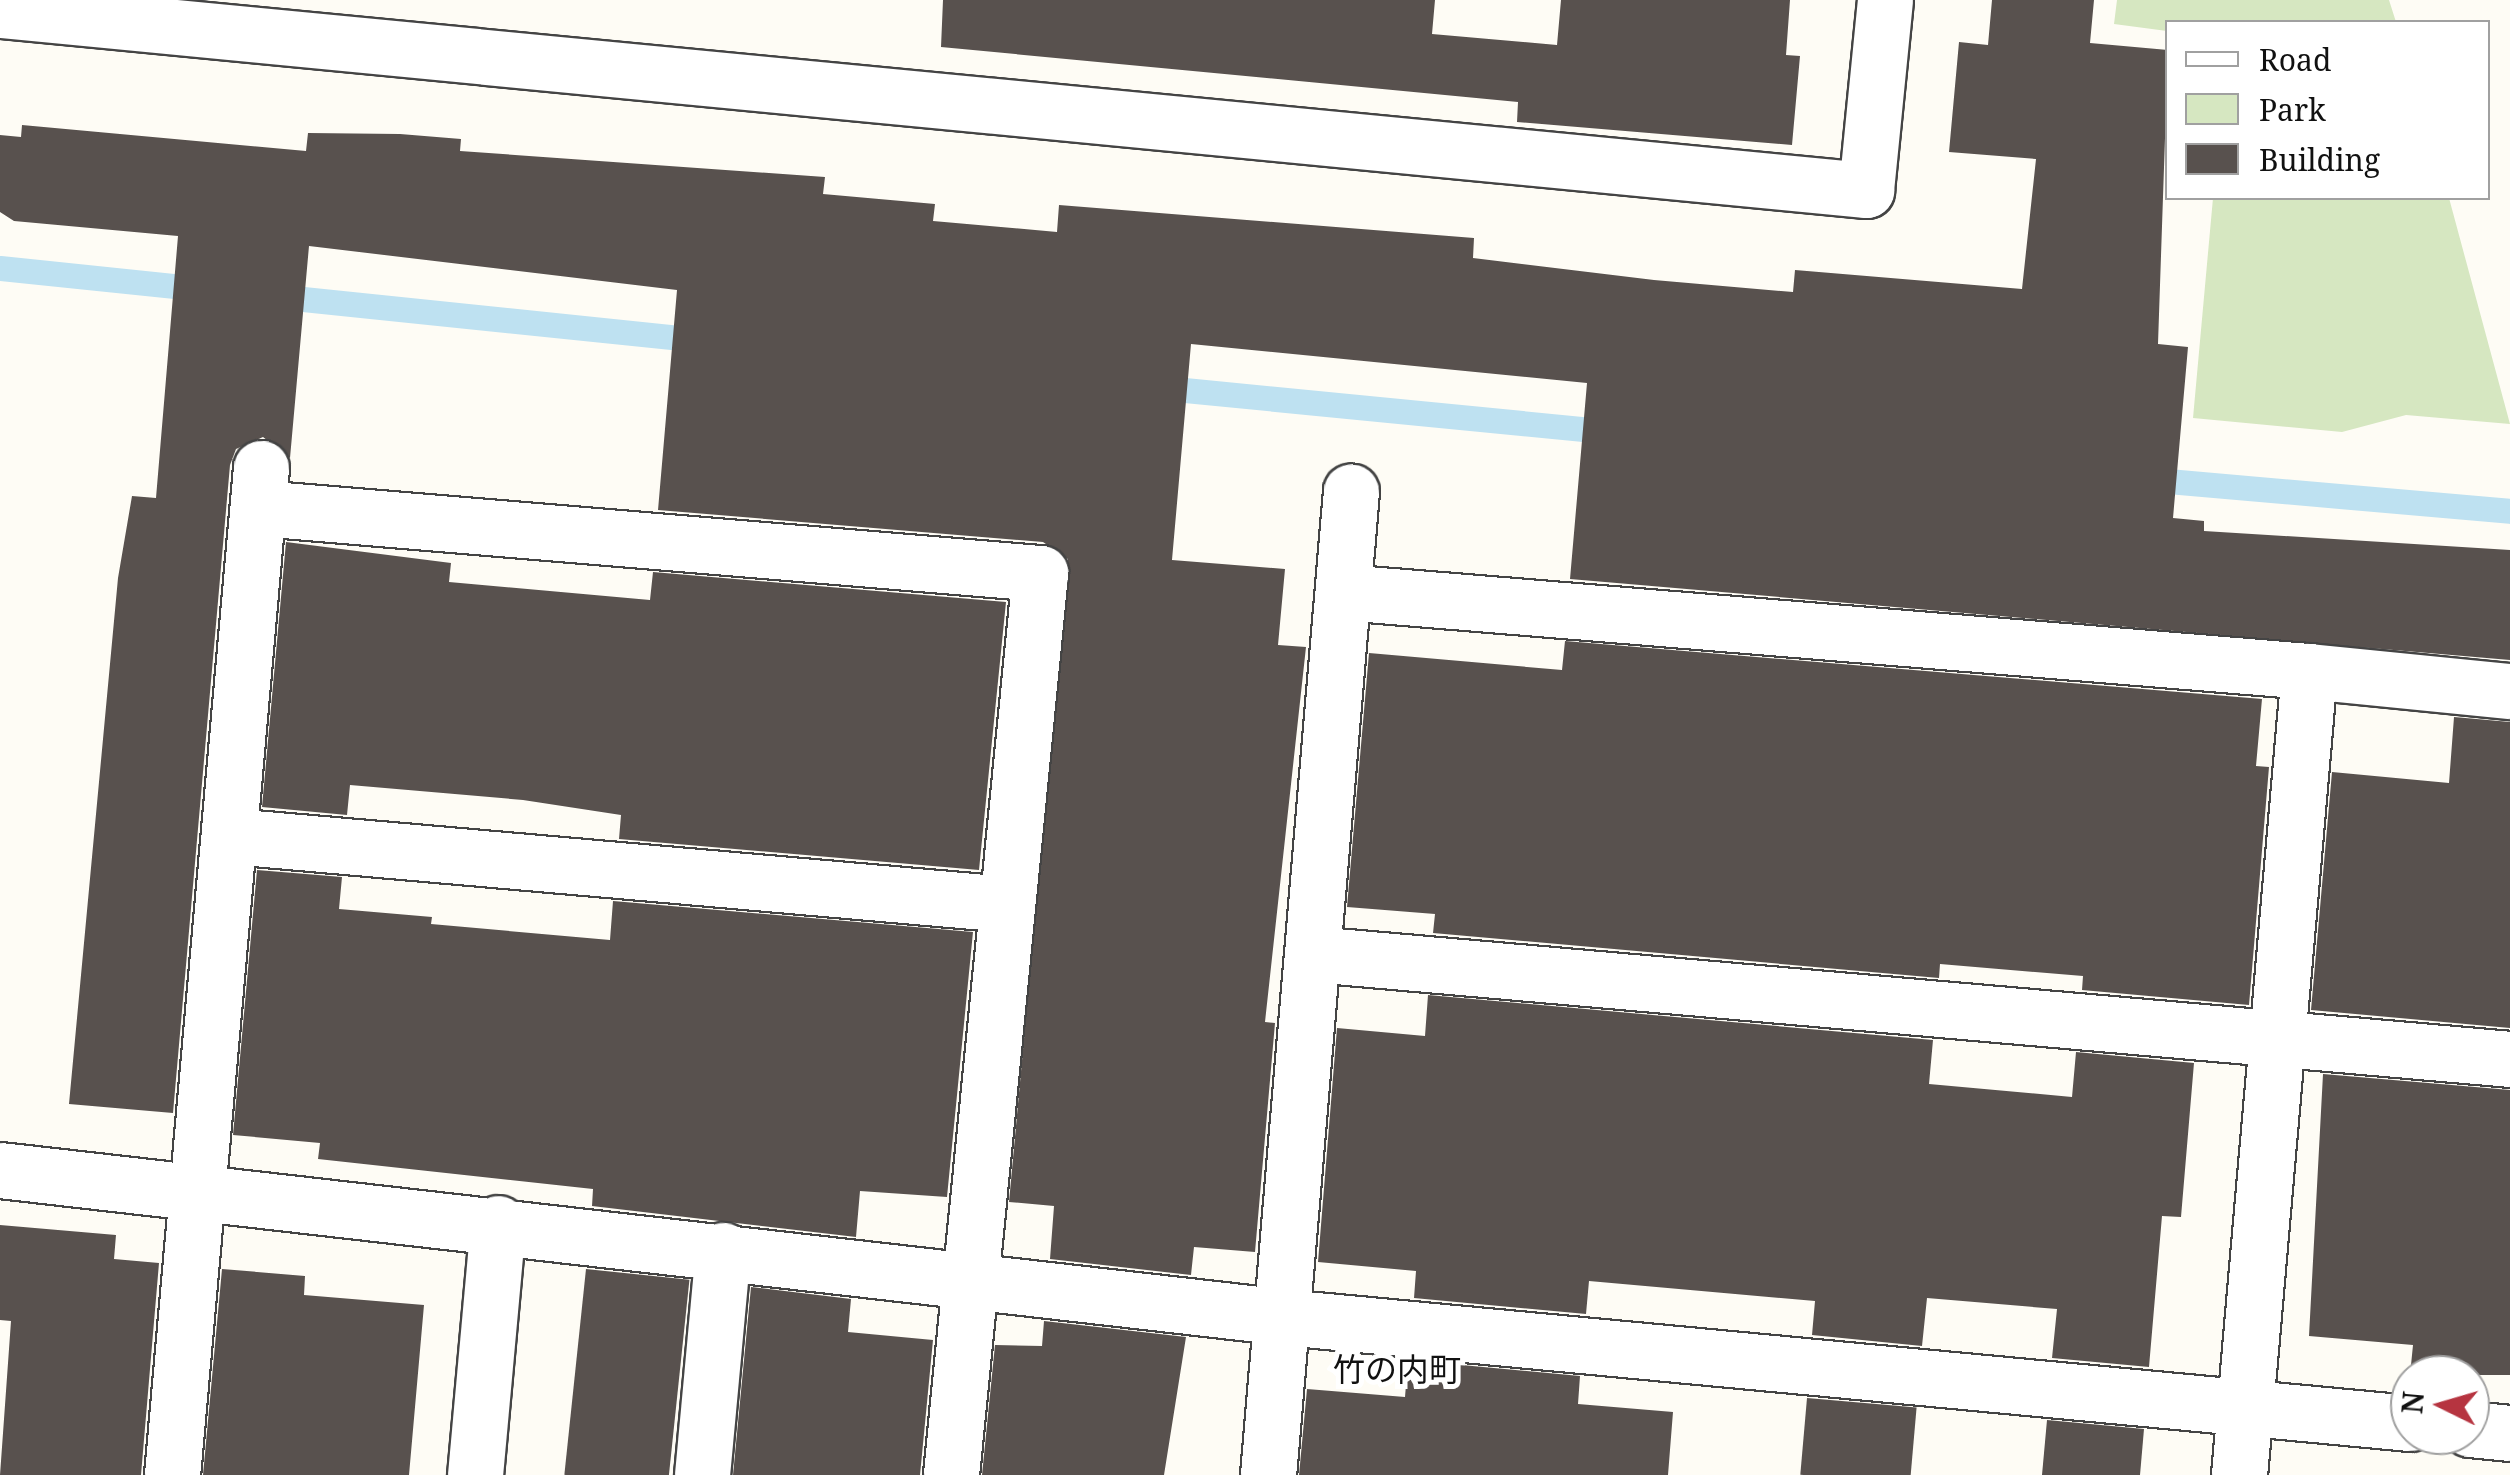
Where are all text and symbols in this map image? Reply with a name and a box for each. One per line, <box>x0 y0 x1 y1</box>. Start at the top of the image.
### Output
legend <box>2165 20 2490 200</box>
text: Road <box>2259 39 2331 80</box>
text: Park <box>2259 89 2326 130</box>
text: Building <box>2259 139 2380 180</box>
district label: 竹の内町 <box>1333 1350 1461 1388</box>
north arrow <box>2390 1355 2490 1455</box>
text: N <box>2392 1390 2432 1415</box>

